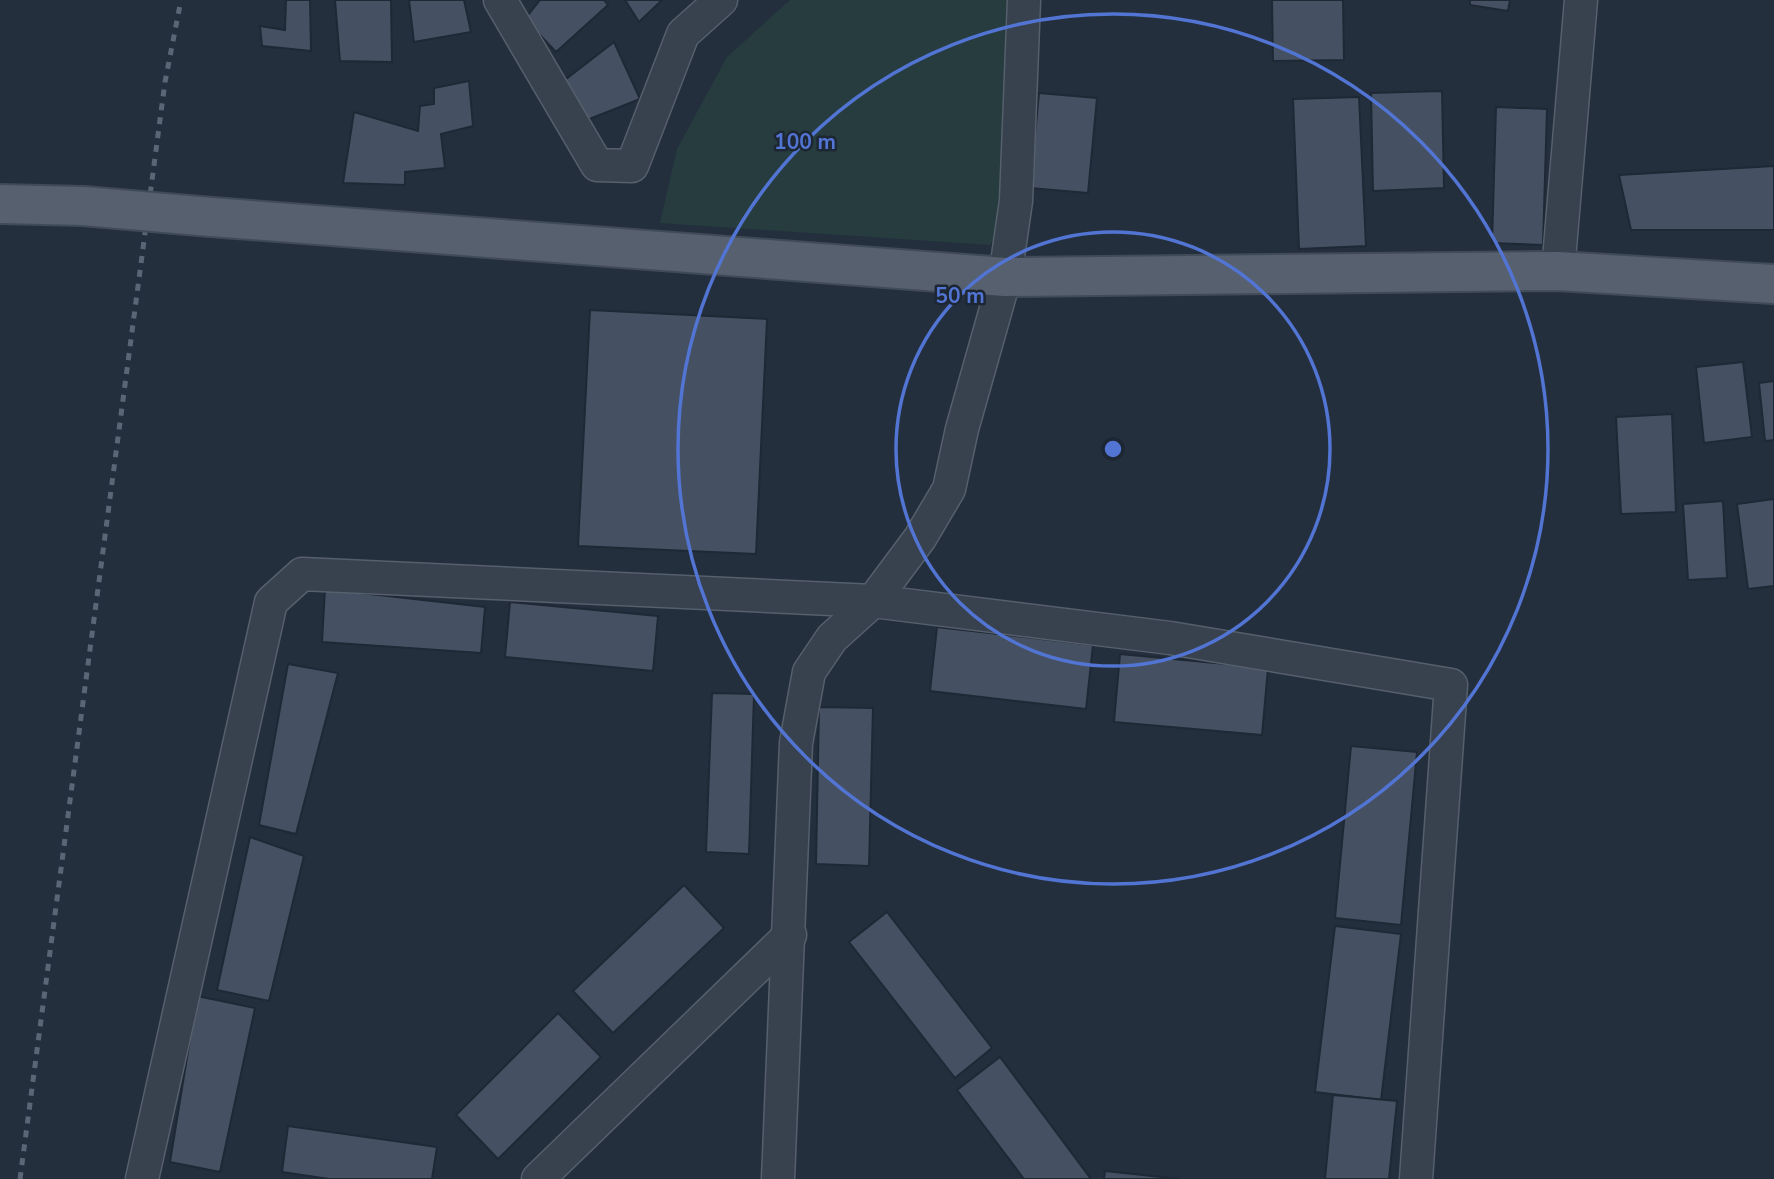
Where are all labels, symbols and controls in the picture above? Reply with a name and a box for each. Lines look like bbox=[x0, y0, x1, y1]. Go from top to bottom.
text: 100 m bbox=[774, 128, 836, 156]
text: 50 m bbox=[935, 282, 985, 310]
centre of rings bbox=[1101, 437, 1125, 461]

